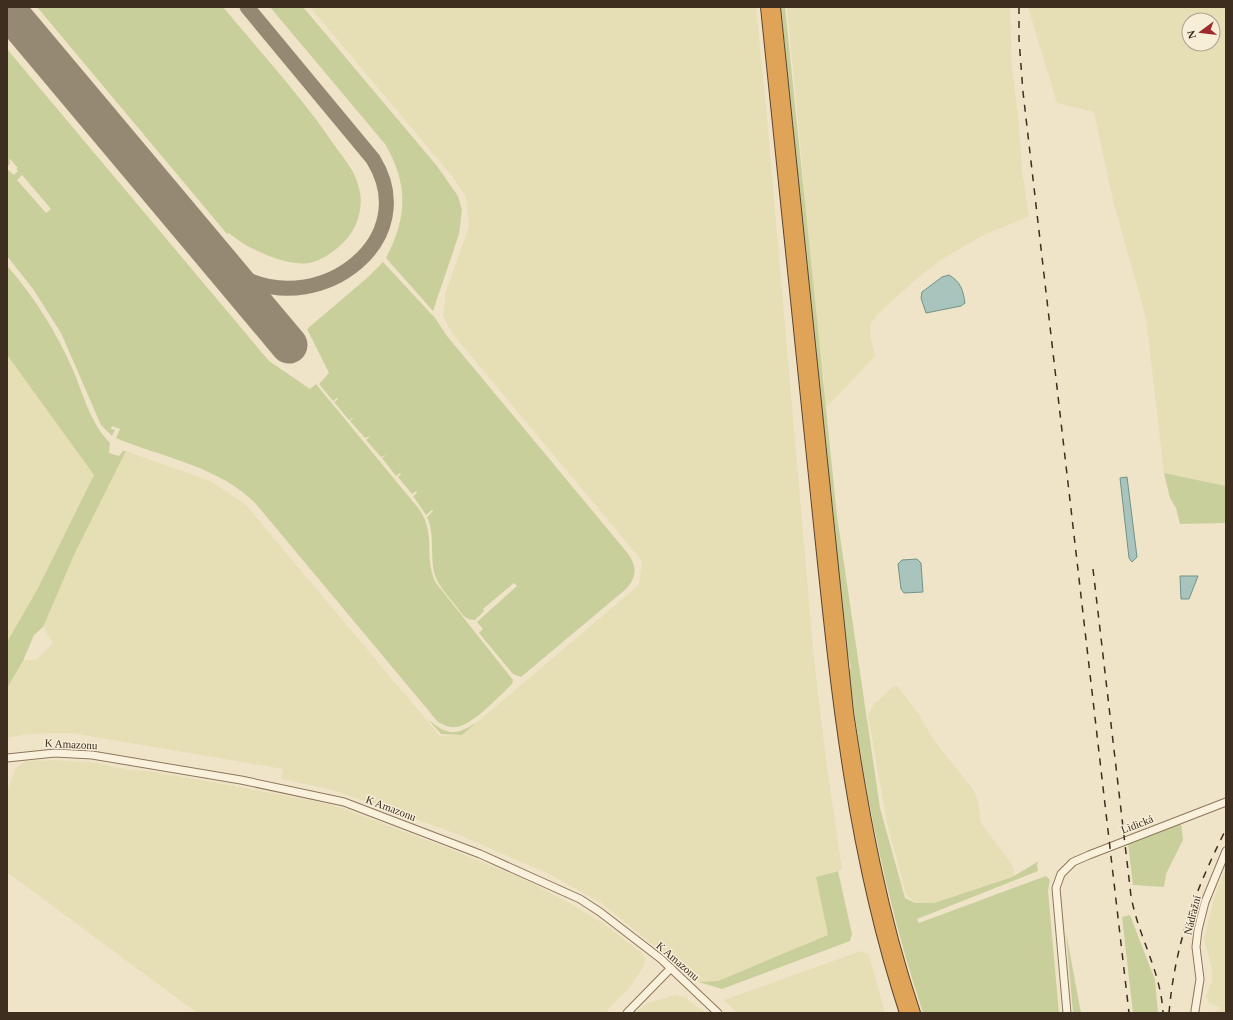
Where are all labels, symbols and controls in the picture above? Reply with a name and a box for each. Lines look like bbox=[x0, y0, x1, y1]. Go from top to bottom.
north arrow bbox=[1181, 12, 1221, 52]
text: N bbox=[1185, 29, 1198, 40]
street label: K Amazonu bbox=[44, 737, 98, 751]
street label: K Amazonu bbox=[364, 793, 418, 823]
street label: Lidická bbox=[1119, 812, 1155, 836]
street label: Nádražní bbox=[1181, 894, 1203, 936]
street label: K Amazonu bbox=[654, 939, 702, 983]

